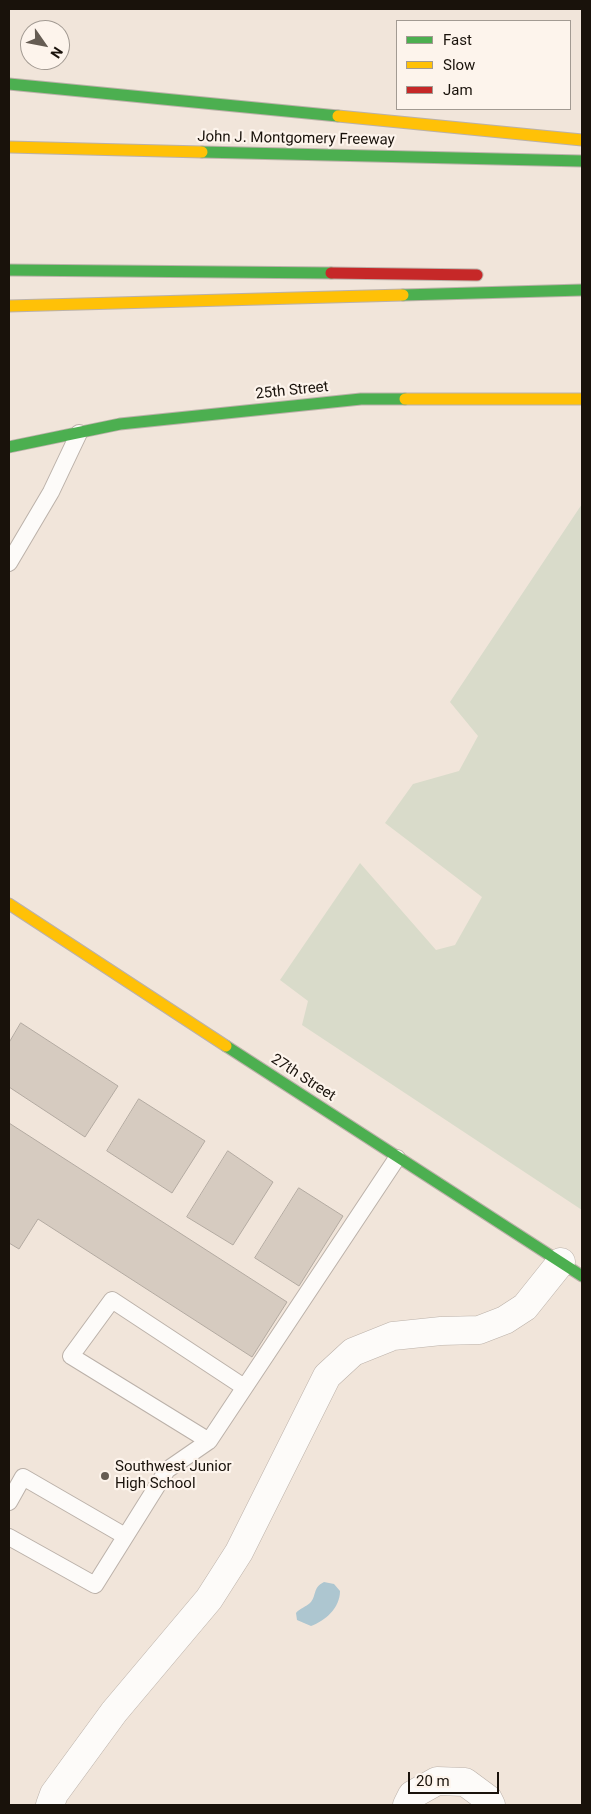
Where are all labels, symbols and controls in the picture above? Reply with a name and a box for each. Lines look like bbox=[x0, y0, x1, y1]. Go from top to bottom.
north arrow bbox=[20, 20, 70, 70]
legend bbox=[396, 20, 571, 110]
text: Fast bbox=[443, 31, 472, 49]
text: N bbox=[47, 44, 66, 61]
text: Slow bbox=[443, 56, 475, 74]
text: Jam bbox=[443, 81, 473, 99]
street label: John J. Montgomery Freeway bbox=[197, 128, 395, 150]
street label: 25th Street bbox=[255, 378, 329, 404]
street label: 27th Street bbox=[267, 1050, 339, 1106]
place label: Southwest Junior High School bbox=[115, 1458, 232, 1493]
marker: Southwest Junior High School bbox=[99, 1470, 111, 1482]
scale bar bbox=[411, 1762, 502, 1794]
text: 20 m bbox=[416, 1772, 450, 1790]

